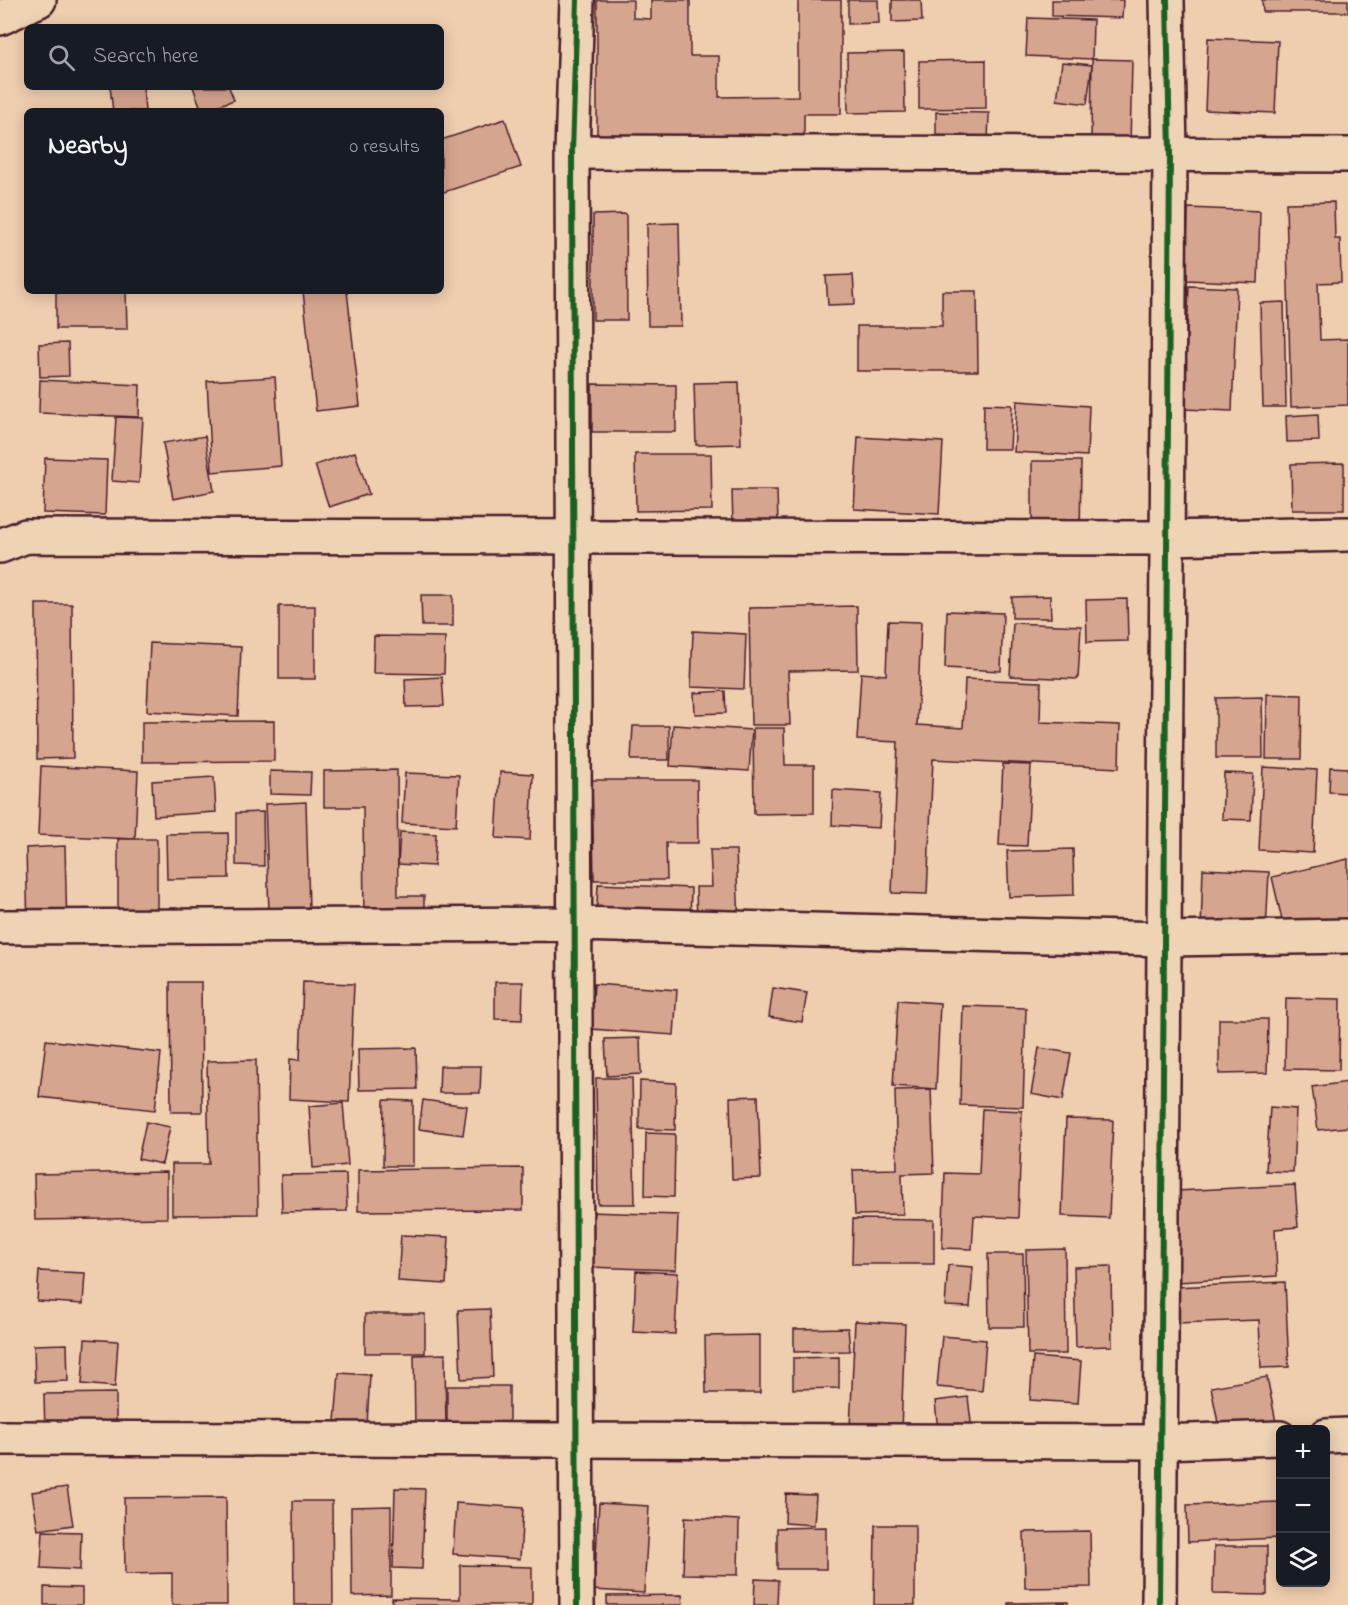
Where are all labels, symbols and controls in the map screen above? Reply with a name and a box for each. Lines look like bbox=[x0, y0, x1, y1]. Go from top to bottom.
search box bbox=[24, 24, 444, 90]
icon: search bbox=[45, 41, 78, 74]
text: Search here bbox=[93, 41, 198, 73]
text: Nearby bbox=[48, 128, 127, 166]
text: 0 results bbox=[349, 133, 420, 162]
map controls bbox=[1276, 1425, 1330, 1587]
button: + bbox=[1276, 1425, 1330, 1479]
button: − bbox=[1276, 1479, 1330, 1533]
button: layers bbox=[1276, 1533, 1330, 1587]

